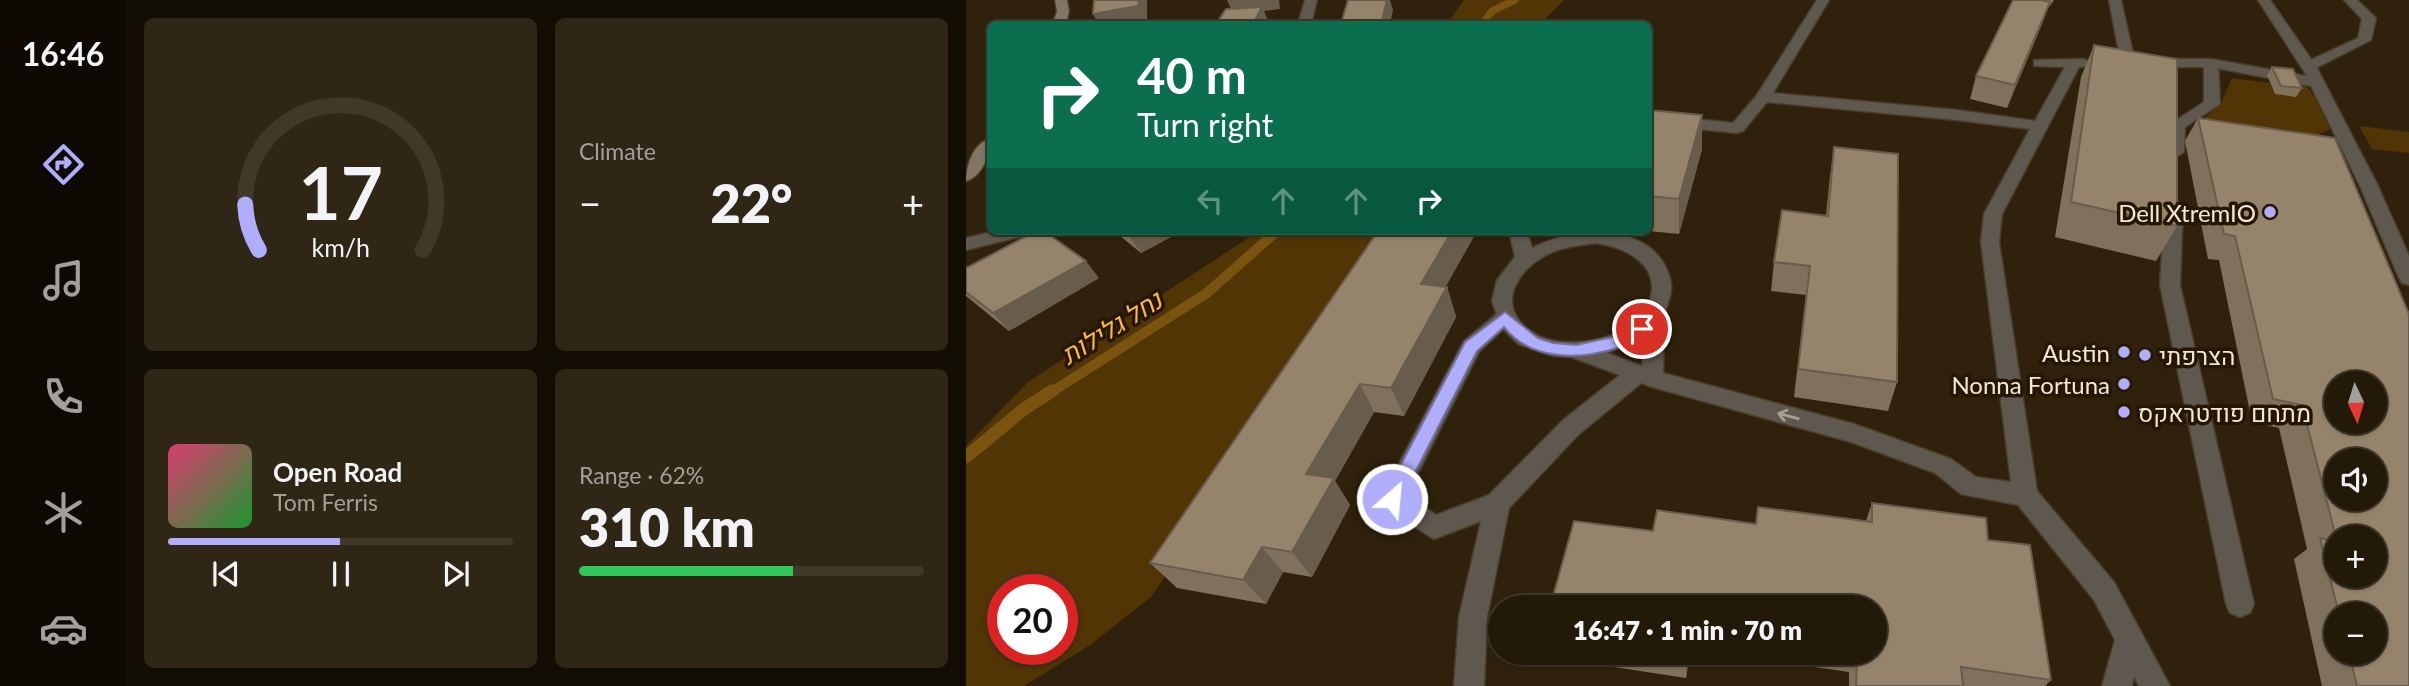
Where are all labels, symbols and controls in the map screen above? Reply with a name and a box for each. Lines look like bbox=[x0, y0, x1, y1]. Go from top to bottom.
text: 16:46 bbox=[22, 34, 104, 73]
text: 40 m bbox=[1137, 46, 1247, 104]
icon: right bbox=[1022, 49, 1113, 140]
text: Turn right bbox=[1137, 105, 1273, 144]
text: Climate bbox=[579, 137, 656, 165]
icon: directions bbox=[39, 140, 88, 189]
text: 17 bbox=[298, 149, 383, 237]
text: 22° bbox=[711, 172, 792, 234]
text: − bbox=[579, 180, 601, 226]
text: + bbox=[902, 180, 924, 226]
icon: left bbox=[1191, 182, 1229, 220]
icon: ahead bbox=[1264, 182, 1302, 220]
icon: ahead bbox=[1337, 182, 1375, 220]
icon: right bbox=[1410, 182, 1448, 220]
place label: Dell XtremIO bbox=[2118, 198, 2256, 227]
marker: Dell XtremIO bbox=[2262, 204, 2278, 220]
text: km/h bbox=[311, 232, 370, 262]
icon: music bbox=[39, 256, 88, 305]
water label: נחל גלילות bbox=[1055, 283, 1169, 371]
pin bbox=[1612, 299, 1672, 359]
icon: arrive bbox=[1623, 310, 1661, 348]
place label: Austin bbox=[2042, 338, 2110, 367]
place label: הצרפתי bbox=[2159, 341, 2235, 370]
marker: Austin bbox=[2116, 344, 2132, 360]
marker: הצרפתי bbox=[2137, 347, 2153, 363]
place label: Nonna Fortuna bbox=[1951, 370, 2110, 399]
north arrow bbox=[2324, 371, 2387, 434]
map controls bbox=[2324, 371, 2387, 665]
icon: phone bbox=[39, 372, 88, 421]
marker: Nonna Fortuna bbox=[2116, 376, 2132, 392]
place label: מתחם פודטראקס bbox=[2138, 398, 2311, 427]
marker: מתחם פודטראקס bbox=[2116, 404, 2132, 420]
one-way arrow bbox=[1777, 408, 1799, 421]
button: sound bbox=[2324, 448, 2387, 511]
text: Open Road bbox=[273, 456, 402, 488]
text: Range · 62% bbox=[579, 461, 704, 489]
position arrow bbox=[1355, 462, 1429, 536]
icon: climate bbox=[39, 488, 88, 537]
text: Tom Ferris bbox=[273, 488, 378, 516]
text: 310 km bbox=[579, 496, 755, 558]
button: + bbox=[2324, 525, 2387, 588]
icon: previous bbox=[207, 555, 245, 593]
icon: pause bbox=[322, 555, 360, 593]
icon: next bbox=[437, 555, 475, 593]
speed limit sign: 20 bbox=[987, 574, 1078, 665]
button: − bbox=[2324, 602, 2387, 665]
icon: car bbox=[39, 604, 88, 653]
text: 16:47 · 1 min · 70 m bbox=[1573, 614, 1802, 646]

